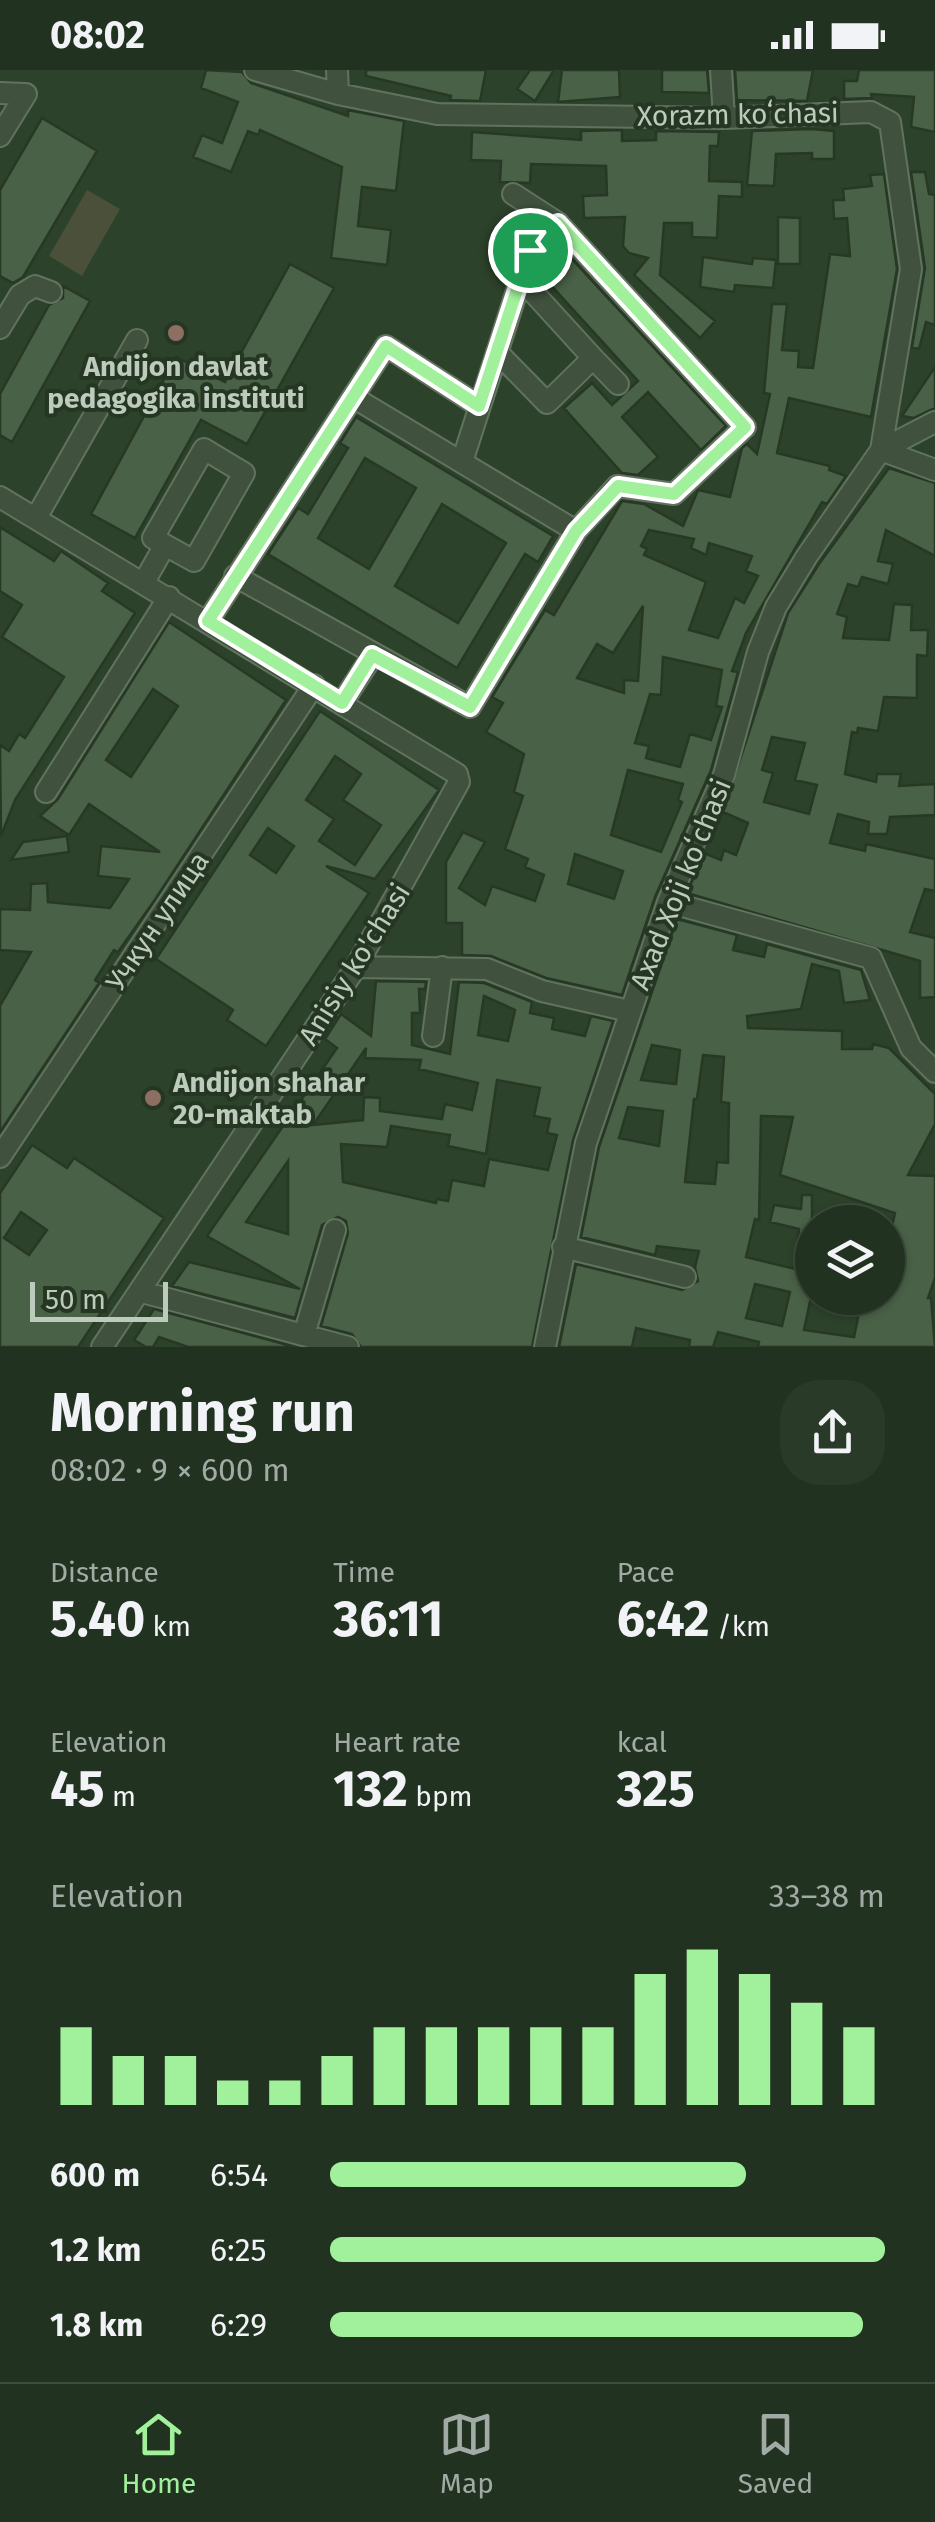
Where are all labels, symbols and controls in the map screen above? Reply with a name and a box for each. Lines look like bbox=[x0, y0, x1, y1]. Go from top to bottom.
text: 08:02 bbox=[50, 12, 145, 58]
street label: Xorazm koʻchasi bbox=[637, 96, 839, 133]
pin bbox=[488, 208, 573, 293]
icon: arrive bbox=[503, 223, 558, 278]
marker: Andijon davlat pedagogika instituti bbox=[165, 322, 187, 344]
place label: Andijon davlat pedagogika instituti bbox=[47, 350, 305, 415]
street label: Axad Xoji koʻchasi bbox=[623, 774, 738, 995]
street label: Учкун улица bbox=[99, 846, 216, 997]
street label: Anisiy ko'chasi bbox=[292, 877, 417, 1051]
place label: Andijon shahar 20-maktab bbox=[172, 1066, 366, 1131]
marker: Andijon shahar 20-maktab bbox=[142, 1087, 164, 1109]
map controls bbox=[795, 1205, 905, 1315]
button: layers bbox=[795, 1205, 905, 1315]
scale bar bbox=[30, 1277, 168, 1322]
text: 50 m bbox=[45, 1283, 106, 1316]
text: Morning run bbox=[50, 1380, 355, 1446]
button: share bbox=[780, 1380, 885, 1485]
text: 08:02 · 9 × 600 m bbox=[50, 1451, 290, 1489]
text: Distance bbox=[50, 1556, 159, 1589]
text: Time bbox=[333, 1556, 395, 1589]
text: Pace bbox=[617, 1556, 675, 1589]
text: 5.40 bbox=[50, 1589, 145, 1649]
text: 36:11 bbox=[333, 1589, 443, 1649]
text: 6:42 bbox=[617, 1589, 710, 1649]
text: km bbox=[145, 1610, 191, 1643]
text: /km bbox=[710, 1610, 770, 1643]
text: Elevation bbox=[50, 1726, 167, 1759]
text: Heart rate bbox=[333, 1726, 461, 1759]
text: kcal bbox=[617, 1726, 667, 1759]
text: 45 bbox=[50, 1759, 105, 1819]
text: 132 bbox=[333, 1759, 408, 1819]
text: 325 bbox=[617, 1759, 695, 1819]
text: m bbox=[105, 1780, 136, 1813]
text: bpm bbox=[408, 1780, 473, 1813]
text: Elevation bbox=[50, 1877, 184, 1915]
text: 33–38 m bbox=[769, 1877, 885, 1915]
text: 600 m bbox=[50, 2156, 140, 2194]
text: 6:54 bbox=[210, 2156, 268, 2194]
text: 1.2 km bbox=[50, 2231, 141, 2269]
text: 6:25 bbox=[210, 2231, 267, 2269]
text: 1.8 km bbox=[50, 2306, 143, 2344]
text: 6:29 bbox=[210, 2306, 267, 2344]
tab: Home bbox=[122, 2407, 196, 2500]
tab: Map bbox=[439, 2407, 494, 2500]
tab: Saved bbox=[738, 2407, 813, 2500]

